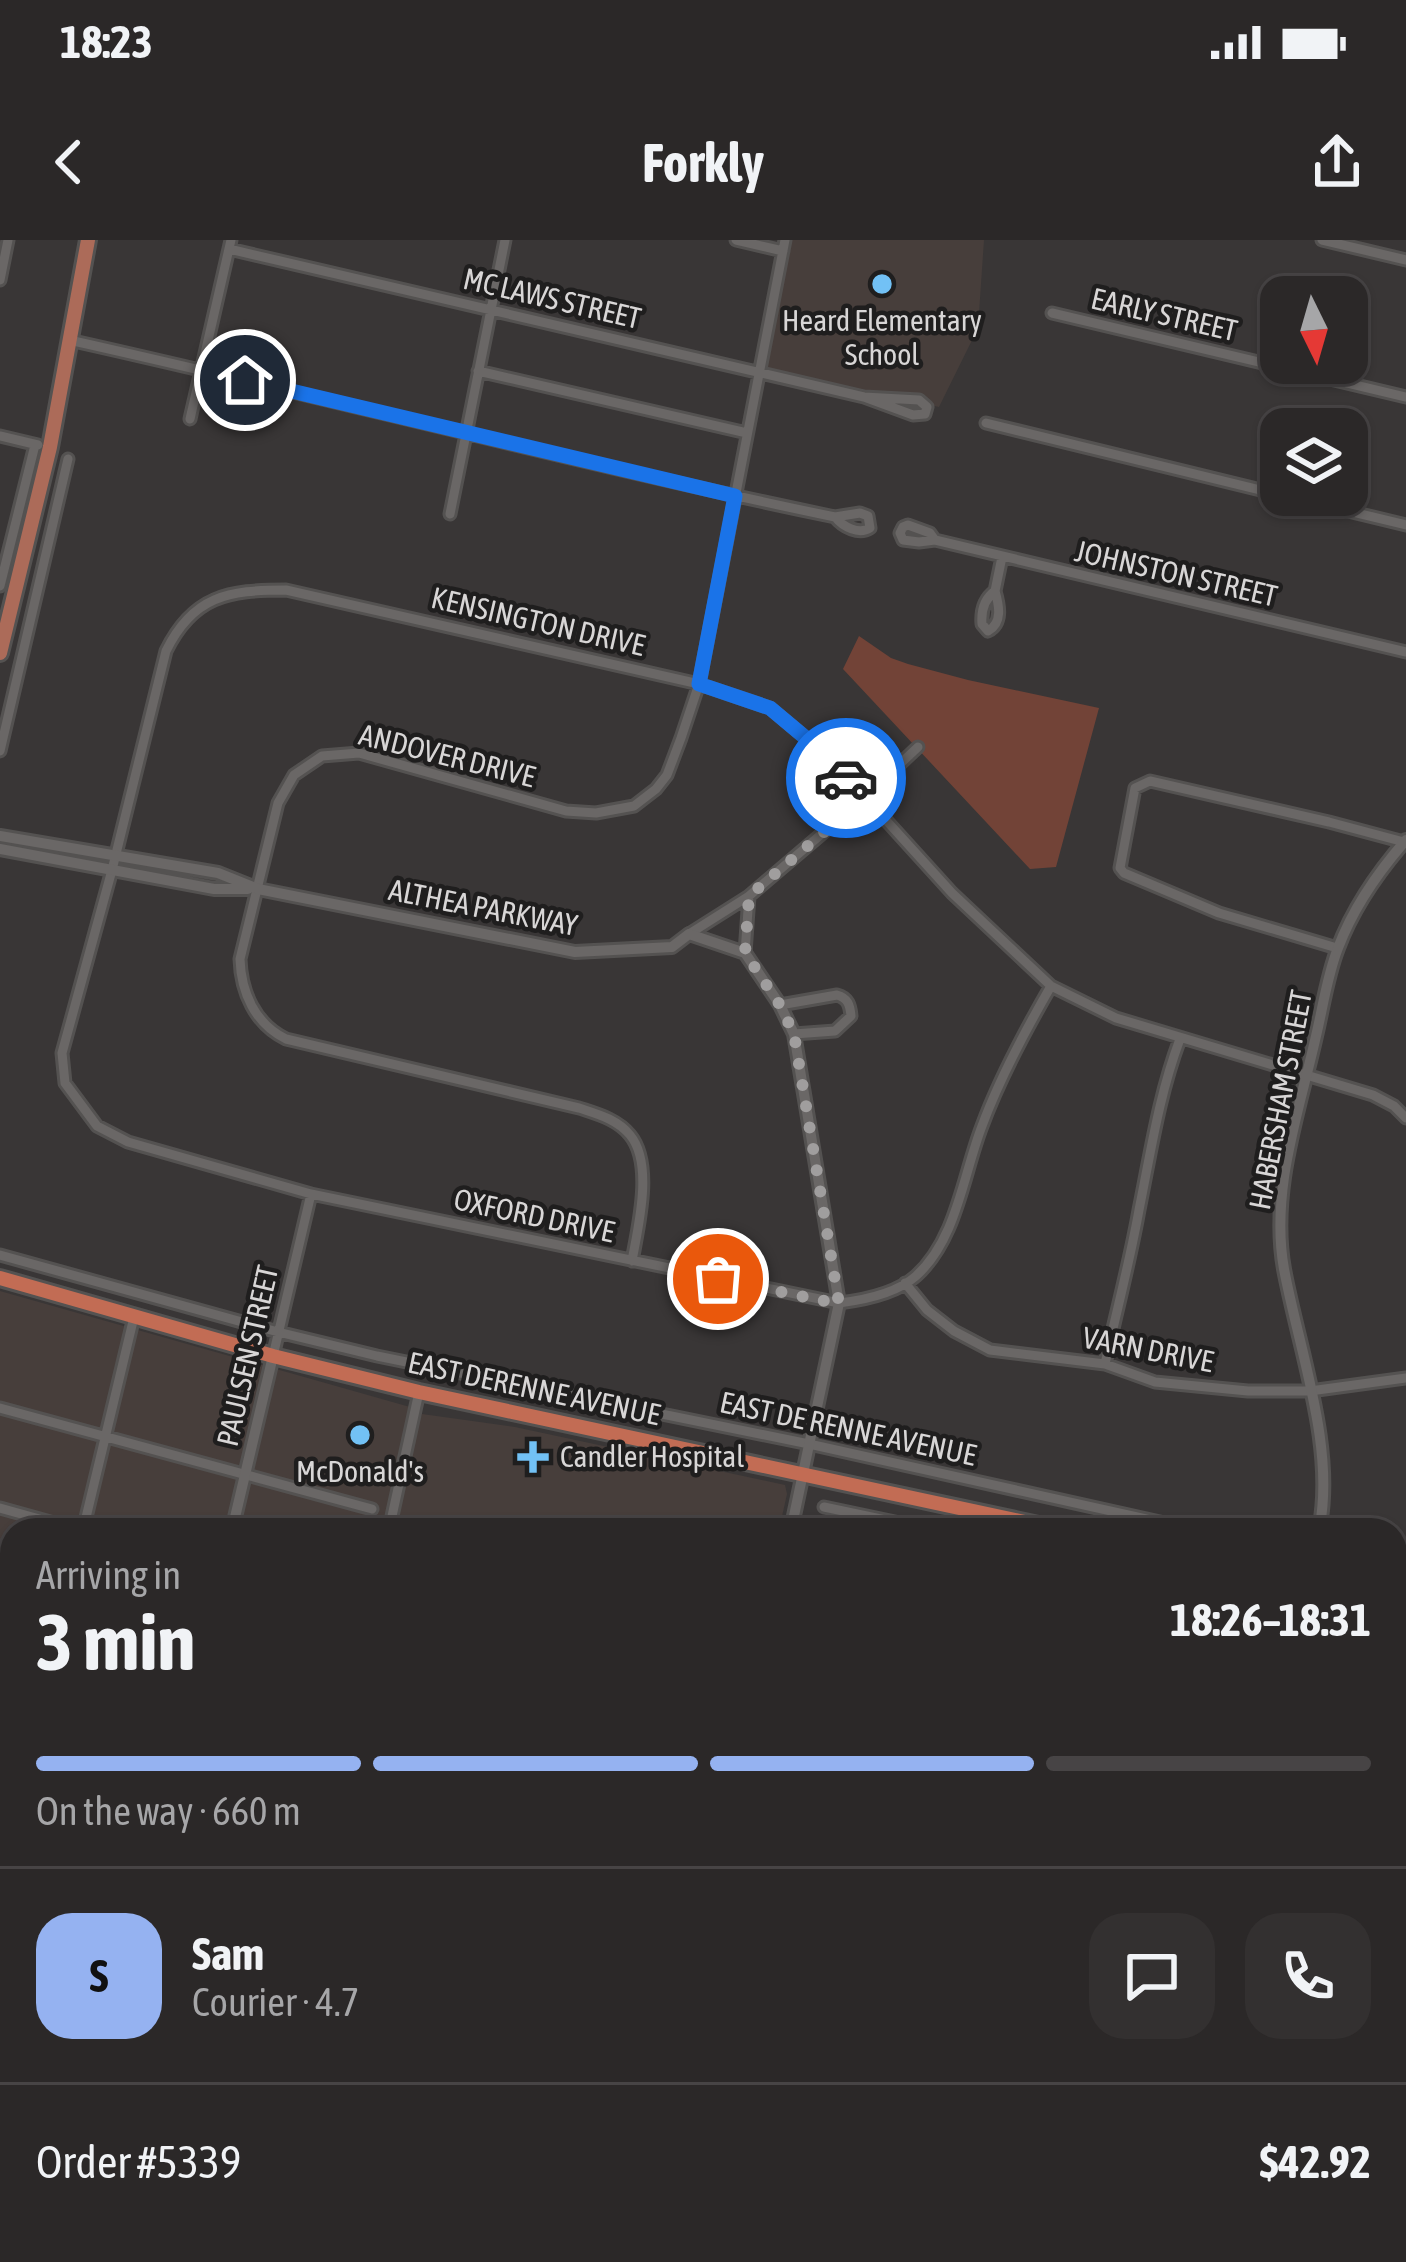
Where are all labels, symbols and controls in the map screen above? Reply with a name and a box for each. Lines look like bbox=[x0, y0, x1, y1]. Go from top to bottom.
text: 18:23 bbox=[60, 16, 153, 68]
icon: back bbox=[36, 129, 102, 195]
icon: share bbox=[1304, 129, 1370, 195]
text: Forkly bbox=[642, 132, 764, 193]
street label: MC LAWS STREET bbox=[460, 261, 644, 335]
marker: Heard Elementary School bbox=[869, 271, 895, 297]
north arrow bbox=[1260, 276, 1368, 384]
map controls bbox=[1260, 276, 1368, 516]
street label: EARLY STREET bbox=[1088, 281, 1241, 347]
place label: Heard Elementary School bbox=[782, 303, 982, 371]
pin bbox=[194, 329, 296, 431]
icon: home bbox=[212, 347, 278, 413]
button: layers bbox=[1260, 408, 1368, 516]
street label: JOHNSTON STREET bbox=[1072, 533, 1281, 613]
street label: KENSINGTON DRIVE bbox=[428, 580, 648, 662]
street label: ANDOVER DRIVE bbox=[356, 717, 539, 793]
courier bbox=[786, 718, 906, 838]
icon: car bbox=[813, 745, 879, 811]
street label: ALTHEA PARKWAY bbox=[386, 872, 581, 942]
street label: HABERSHAM STREET bbox=[1242, 987, 1318, 1212]
street label: OXFORD DRIVE bbox=[451, 1181, 618, 1249]
pin bbox=[667, 1228, 769, 1330]
icon: bag bbox=[685, 1246, 751, 1312]
street label: PAULSEN STREET bbox=[210, 1262, 284, 1449]
street label: VARN DRIVE bbox=[1080, 1320, 1217, 1378]
street label: EAST DERENNE AVENUE bbox=[405, 1345, 664, 1431]
street label: EAST DE RENNE AVENUE bbox=[717, 1384, 980, 1472]
marker: McDonald's bbox=[347, 1422, 373, 1448]
place label: Candler Hospital bbox=[560, 1439, 744, 1473]
marker: Candler Hospital bbox=[517, 1441, 549, 1473]
place label: McDonald's bbox=[296, 1454, 424, 1488]
text: Arriving in bbox=[36, 1553, 181, 1597]
text: 18:26–18:31 bbox=[1170, 1594, 1371, 1646]
text: 3 min bbox=[36, 1597, 195, 1687]
text: On the way · 660 m bbox=[36, 1789, 301, 1833]
button: chat bbox=[1089, 1913, 1215, 2039]
button: phone bbox=[1245, 1913, 1371, 2039]
text: Sam bbox=[192, 1928, 264, 1980]
text: S bbox=[90, 1950, 108, 2002]
text: Courier · 4.7 bbox=[192, 1980, 359, 2024]
text: Order #5339 bbox=[36, 2136, 241, 2188]
text: $42.92 bbox=[1259, 2136, 1371, 2188]

